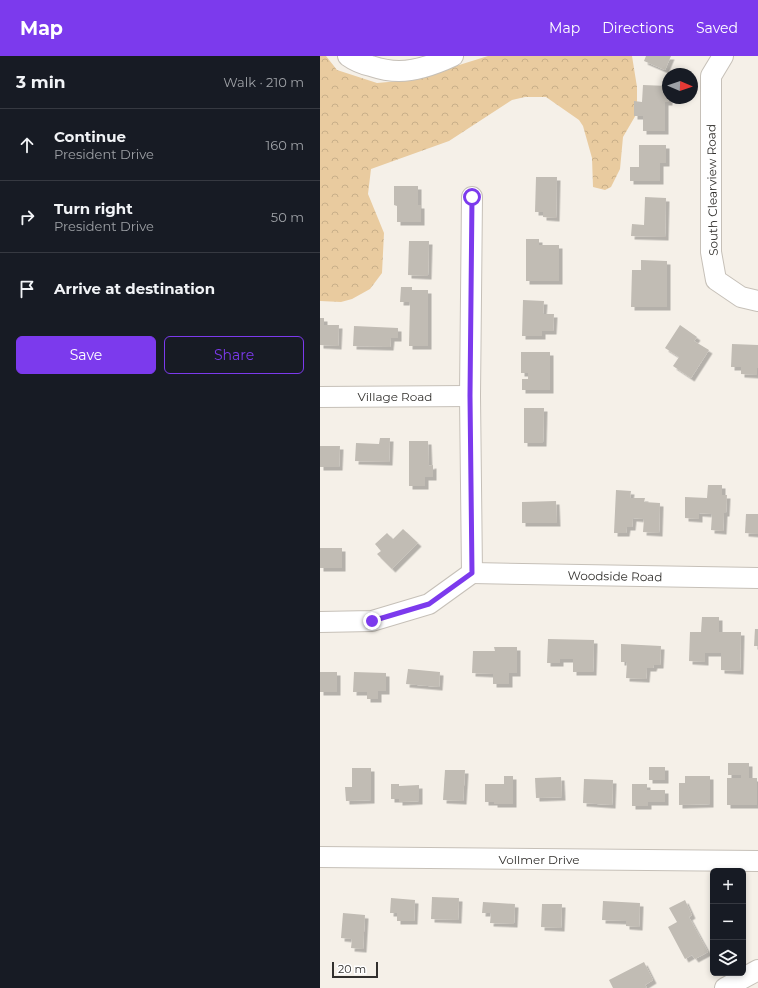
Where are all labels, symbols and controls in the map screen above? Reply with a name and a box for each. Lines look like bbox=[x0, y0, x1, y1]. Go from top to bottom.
text: Map bbox=[20, 17, 63, 40]
text: Map bbox=[549, 19, 580, 37]
text: Directions bbox=[602, 19, 674, 37]
text: Saved bbox=[696, 19, 738, 37]
north arrow bbox=[662, 68, 698, 104]
text: 3 min bbox=[16, 72, 66, 92]
text: Walk · 210 m bbox=[223, 74, 304, 90]
street label: South Clearview Road bbox=[703, 124, 721, 256]
text: Continue bbox=[54, 127, 126, 146]
icon: ahead bbox=[16, 134, 38, 156]
text: 160 m bbox=[266, 137, 304, 153]
text: President Drive bbox=[54, 146, 154, 162]
route start bbox=[463, 188, 481, 206]
text: Turn right bbox=[54, 199, 133, 218]
icon: right bbox=[16, 206, 38, 228]
text: 50 m bbox=[271, 209, 304, 225]
text: President Drive bbox=[54, 218, 154, 234]
icon: arrive bbox=[16, 278, 38, 300]
text: Arrive at destination bbox=[54, 279, 215, 298]
button: Save bbox=[16, 336, 156, 374]
button: Share bbox=[164, 336, 304, 374]
street label: Village Road bbox=[358, 389, 432, 404]
street label: Woodside Road bbox=[567, 568, 663, 584]
route end bbox=[363, 612, 381, 630]
street label: Vollmer Drive bbox=[498, 852, 580, 867]
map controls bbox=[710, 868, 746, 976]
button: + bbox=[710, 868, 746, 904]
button: − bbox=[710, 904, 746, 940]
button: layers bbox=[710, 940, 746, 976]
scale bar bbox=[332, 960, 378, 979]
text: 20 m bbox=[338, 962, 366, 976]

